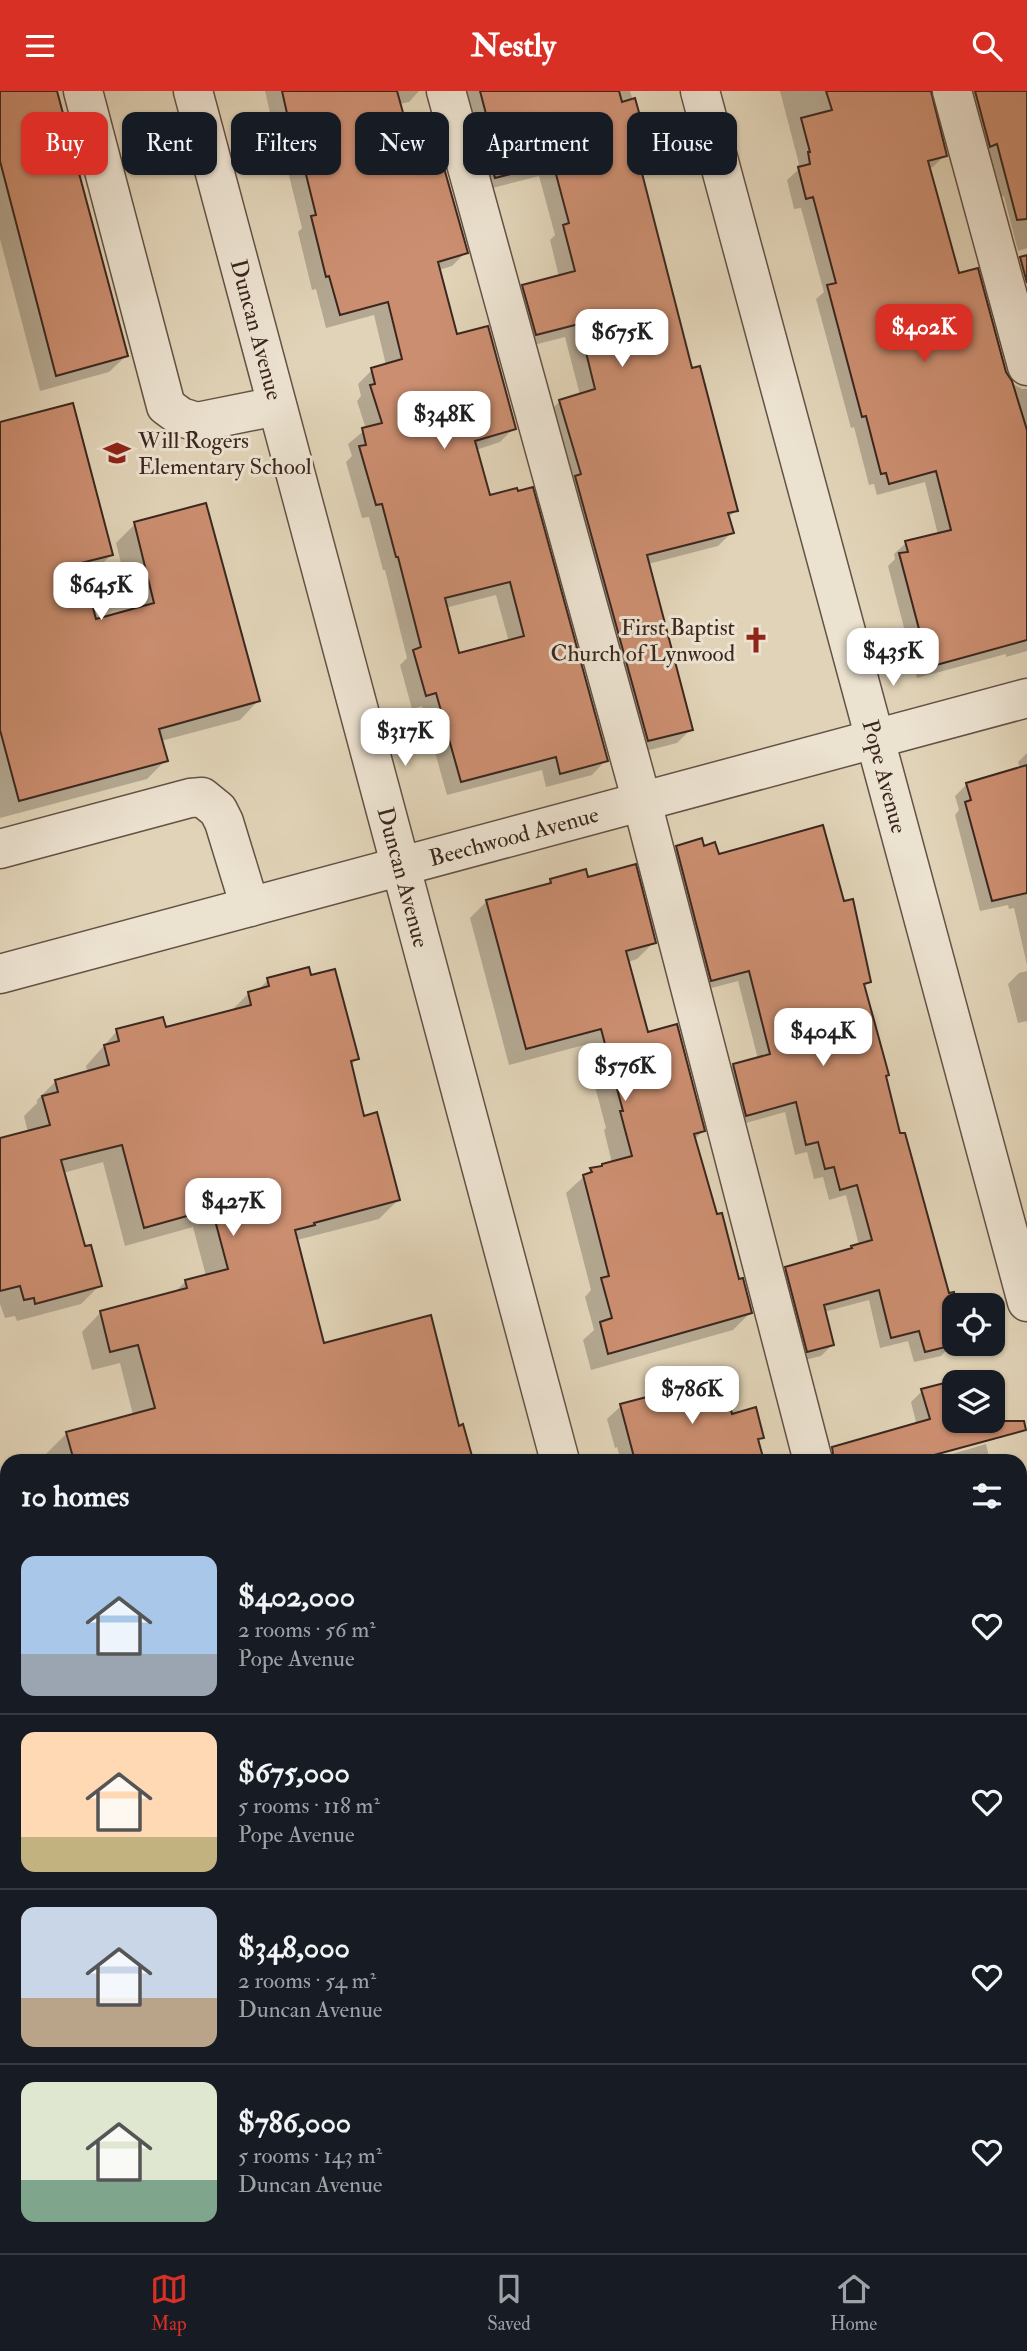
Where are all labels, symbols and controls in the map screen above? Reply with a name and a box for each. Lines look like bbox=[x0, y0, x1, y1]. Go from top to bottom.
text: Nestly bbox=[471, 26, 556, 66]
icon: menu bbox=[21, 27, 59, 65]
icon: search bbox=[968, 27, 1006, 65]
chip: Buy bbox=[21, 112, 108, 175]
chip: Rent bbox=[122, 112, 217, 175]
chip: Filters bbox=[231, 112, 341, 175]
chip: New bbox=[355, 112, 449, 175]
chip: Apartment bbox=[463, 112, 613, 175]
chip: House bbox=[627, 112, 737, 175]
street label: Duncan Avenue bbox=[224, 256, 290, 403]
pin: $402K bbox=[875, 305, 973, 364]
pin: $675K bbox=[573, 309, 671, 369]
text: $402K bbox=[892, 312, 956, 341]
text: $675K bbox=[591, 317, 653, 346]
pin: $348K bbox=[395, 391, 493, 451]
text: $348K bbox=[413, 399, 475, 428]
place label: Will Rogers Elementary School bbox=[137, 426, 312, 481]
school or university icon: Will Rogers Elementary School bbox=[102, 438, 132, 468]
pin: $645K bbox=[52, 563, 150, 622]
text: $645K bbox=[69, 570, 133, 599]
place label: First Baptist Church of Lynwood bbox=[551, 613, 735, 668]
church icon: First Baptist Church of Lynwood bbox=[741, 625, 771, 655]
pin: $435K bbox=[844, 629, 942, 688]
text: $435K bbox=[863, 636, 923, 665]
pin: $317K bbox=[356, 709, 454, 768]
text: $317K bbox=[377, 716, 433, 745]
street label: Pope Avenue bbox=[856, 716, 914, 837]
street label: Beechwood Avenue bbox=[426, 799, 602, 873]
street label: Duncan Avenue bbox=[371, 804, 436, 951]
pin: $404K bbox=[774, 1009, 872, 1068]
text: $404K bbox=[790, 1016, 856, 1045]
pin: $576K bbox=[576, 1044, 674, 1103]
text: $576K bbox=[594, 1051, 656, 1080]
pin: $427K bbox=[184, 1179, 282, 1238]
text: $427K bbox=[201, 1186, 265, 1215]
map controls bbox=[942, 1293, 1005, 1433]
button: locate bbox=[942, 1293, 1005, 1356]
pin: $786K bbox=[643, 1367, 741, 1426]
button: layers bbox=[942, 1370, 1005, 1433]
text: $786K bbox=[661, 1374, 723, 1403]
icon: filters bbox=[968, 1477, 1006, 1515]
text: 10 homes bbox=[21, 1478, 129, 1515]
text: $402,000 bbox=[238, 1578, 355, 1615]
icon: home bbox=[77, 1584, 161, 1668]
icon: heart bbox=[968, 1607, 1006, 1645]
text: 2 rooms · 56 m² bbox=[238, 1615, 376, 1644]
text: Pope Avenue bbox=[238, 1644, 355, 1673]
text: $675,000 bbox=[238, 1754, 350, 1791]
icon: home bbox=[77, 1760, 161, 1844]
icon: heart bbox=[968, 1783, 1006, 1821]
text: 5 rooms · 118 m² bbox=[238, 1791, 380, 1820]
text: Pope Avenue bbox=[238, 1820, 355, 1849]
text: $348,000 bbox=[238, 1929, 350, 1966]
icon: home bbox=[77, 1935, 161, 2019]
icon: heart bbox=[968, 1958, 1006, 1996]
text: 2 rooms · 54 m² bbox=[238, 1966, 376, 1995]
text: Duncan Avenue bbox=[238, 1995, 382, 2024]
text: $786,000 bbox=[238, 2104, 351, 2141]
icon: home bbox=[77, 2110, 161, 2194]
icon: heart bbox=[968, 2133, 1006, 2171]
text: 5 rooms · 143 m² bbox=[238, 2141, 382, 2170]
text: Duncan Avenue bbox=[238, 2170, 382, 2199]
tab: Map bbox=[150, 2270, 188, 2336]
tab: Saved bbox=[487, 2270, 531, 2336]
tab: Home bbox=[830, 2270, 877, 2336]

